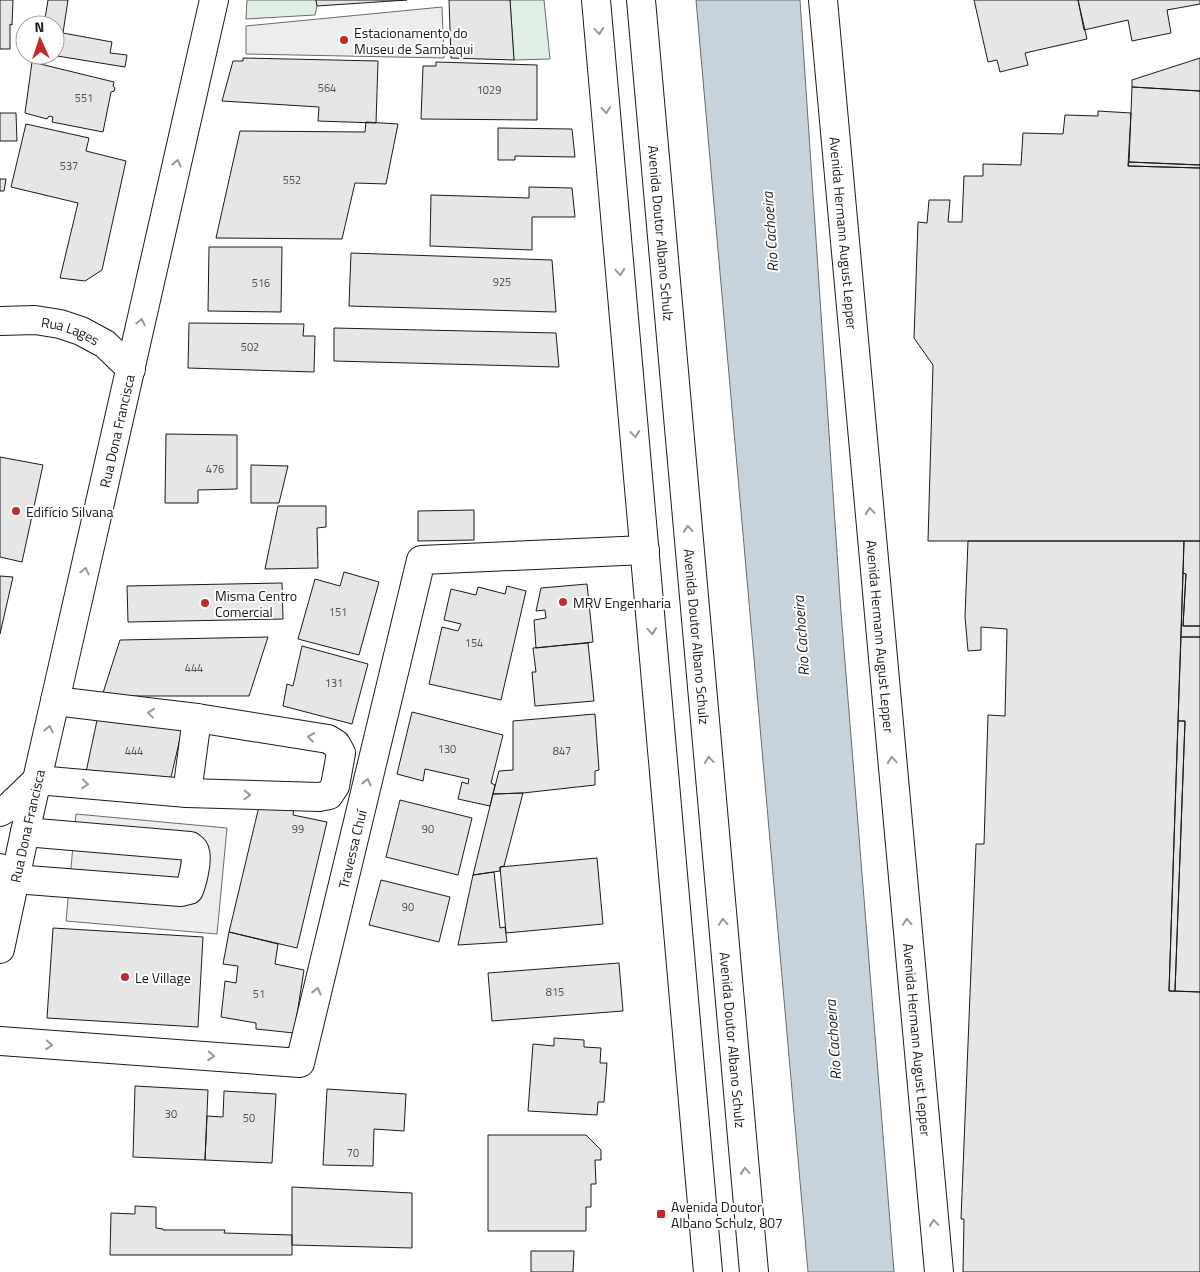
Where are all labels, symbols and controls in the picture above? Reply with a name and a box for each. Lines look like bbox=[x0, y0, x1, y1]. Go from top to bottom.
north arrow bbox=[15, 15, 65, 65]
text: N bbox=[34, 16, 45, 37]
place label: Estacionamento do Museu de Sambaqui bbox=[354, 22, 473, 59]
one-way arrow bbox=[593, 27, 604, 35]
marker: Estacionamento do Museu de Sambaqui bbox=[338, 34, 350, 46]
house number: 564 bbox=[318, 80, 336, 96]
house number: 1029 bbox=[477, 82, 501, 98]
house number: 551 bbox=[75, 90, 93, 106]
one-way arrow bbox=[600, 107, 611, 115]
street label: Avenida Hermann August Lepper bbox=[825, 136, 864, 330]
street label: Avenida Doutor Albano Schulz bbox=[643, 144, 680, 322]
house number: 537 bbox=[60, 158, 78, 174]
one-way arrow bbox=[171, 159, 182, 168]
house number: 552 bbox=[283, 172, 301, 188]
water label: Rio Cachoeira bbox=[756, 190, 784, 273]
one-way arrow bbox=[615, 268, 626, 276]
house number: 925 bbox=[493, 274, 511, 290]
house number: 516 bbox=[252, 275, 270, 291]
street label: Rua Lages bbox=[40, 311, 103, 350]
one-way arrow bbox=[136, 317, 146, 326]
house number: 502 bbox=[241, 339, 259, 355]
street label: Rua Dona Francisca bbox=[93, 372, 139, 490]
one-way arrow bbox=[629, 430, 640, 438]
house number: 476 bbox=[206, 461, 224, 477]
place label: Edifício Silvana bbox=[26, 501, 114, 522]
marker: Edifício Silvana bbox=[10, 505, 22, 517]
one-way arrow bbox=[864, 507, 875, 515]
one-way arrow bbox=[683, 524, 694, 532]
street label: Avenida Hermann August Lepper bbox=[862, 539, 900, 734]
street label: Avenida Doutor Albano Schulz bbox=[679, 548, 716, 725]
one-way arrow bbox=[79, 567, 90, 576]
place label: Misma Centro Comercial bbox=[215, 585, 297, 622]
place label: MRV Engenharia bbox=[573, 592, 671, 613]
water label: Rio Cachoeira bbox=[787, 594, 815, 677]
marker: MRV Engenharia bbox=[557, 596, 569, 608]
marker: Misma Centro Comercial bbox=[199, 597, 211, 609]
house number: 151 bbox=[329, 604, 347, 620]
one-way arrow bbox=[646, 627, 657, 635]
house number: 154 bbox=[465, 635, 483, 651]
house number: 444 bbox=[185, 660, 203, 676]
house number: 131 bbox=[325, 675, 343, 691]
one-way arrow bbox=[146, 708, 154, 719]
one-way arrow bbox=[43, 725, 54, 734]
one-way arrow bbox=[307, 732, 316, 742]
house number: 130 bbox=[438, 741, 456, 757]
house number: 444 bbox=[125, 743, 143, 759]
house number: 847 bbox=[553, 743, 571, 759]
one-way arrow bbox=[703, 756, 714, 764]
one-way arrow bbox=[887, 756, 898, 764]
street label: Rua Dona Francisca bbox=[4, 767, 50, 884]
one-way arrow bbox=[82, 778, 90, 789]
one-way arrow bbox=[361, 778, 372, 787]
one-way arrow bbox=[244, 790, 252, 800]
street label: Travessa Chuí bbox=[332, 806, 371, 890]
house number: 99 bbox=[292, 821, 304, 837]
house number: 90 bbox=[422, 821, 434, 837]
house number: 90 bbox=[402, 899, 414, 915]
one-way arrow bbox=[718, 918, 729, 926]
one-way arrow bbox=[902, 918, 913, 926]
street label: Avenida Hermann August Lepper bbox=[899, 942, 937, 1137]
street label: Avenida Doutor Albano Schulz bbox=[715, 951, 752, 1129]
place label: Le Village bbox=[135, 967, 191, 988]
marker: Le Village bbox=[119, 971, 131, 983]
house number: 815 bbox=[546, 984, 564, 1000]
house number: 51 bbox=[253, 986, 265, 1002]
one-way arrow bbox=[311, 987, 322, 996]
water label: Rio Cachoeira bbox=[819, 998, 847, 1081]
one-way arrow bbox=[45, 1039, 53, 1050]
one-way arrow bbox=[207, 1051, 215, 1062]
house number: 30 bbox=[165, 1106, 177, 1122]
house number: 50 bbox=[243, 1110, 255, 1126]
house number: 70 bbox=[347, 1145, 359, 1161]
one-way arrow bbox=[740, 1167, 751, 1175]
place label: Avenida Doutor Albano Schulz, 807 bbox=[671, 1196, 783, 1233]
marker: Avenida Doutor Albano Schulz, 807 bbox=[655, 1208, 667, 1220]
one-way arrow bbox=[929, 1219, 940, 1227]

